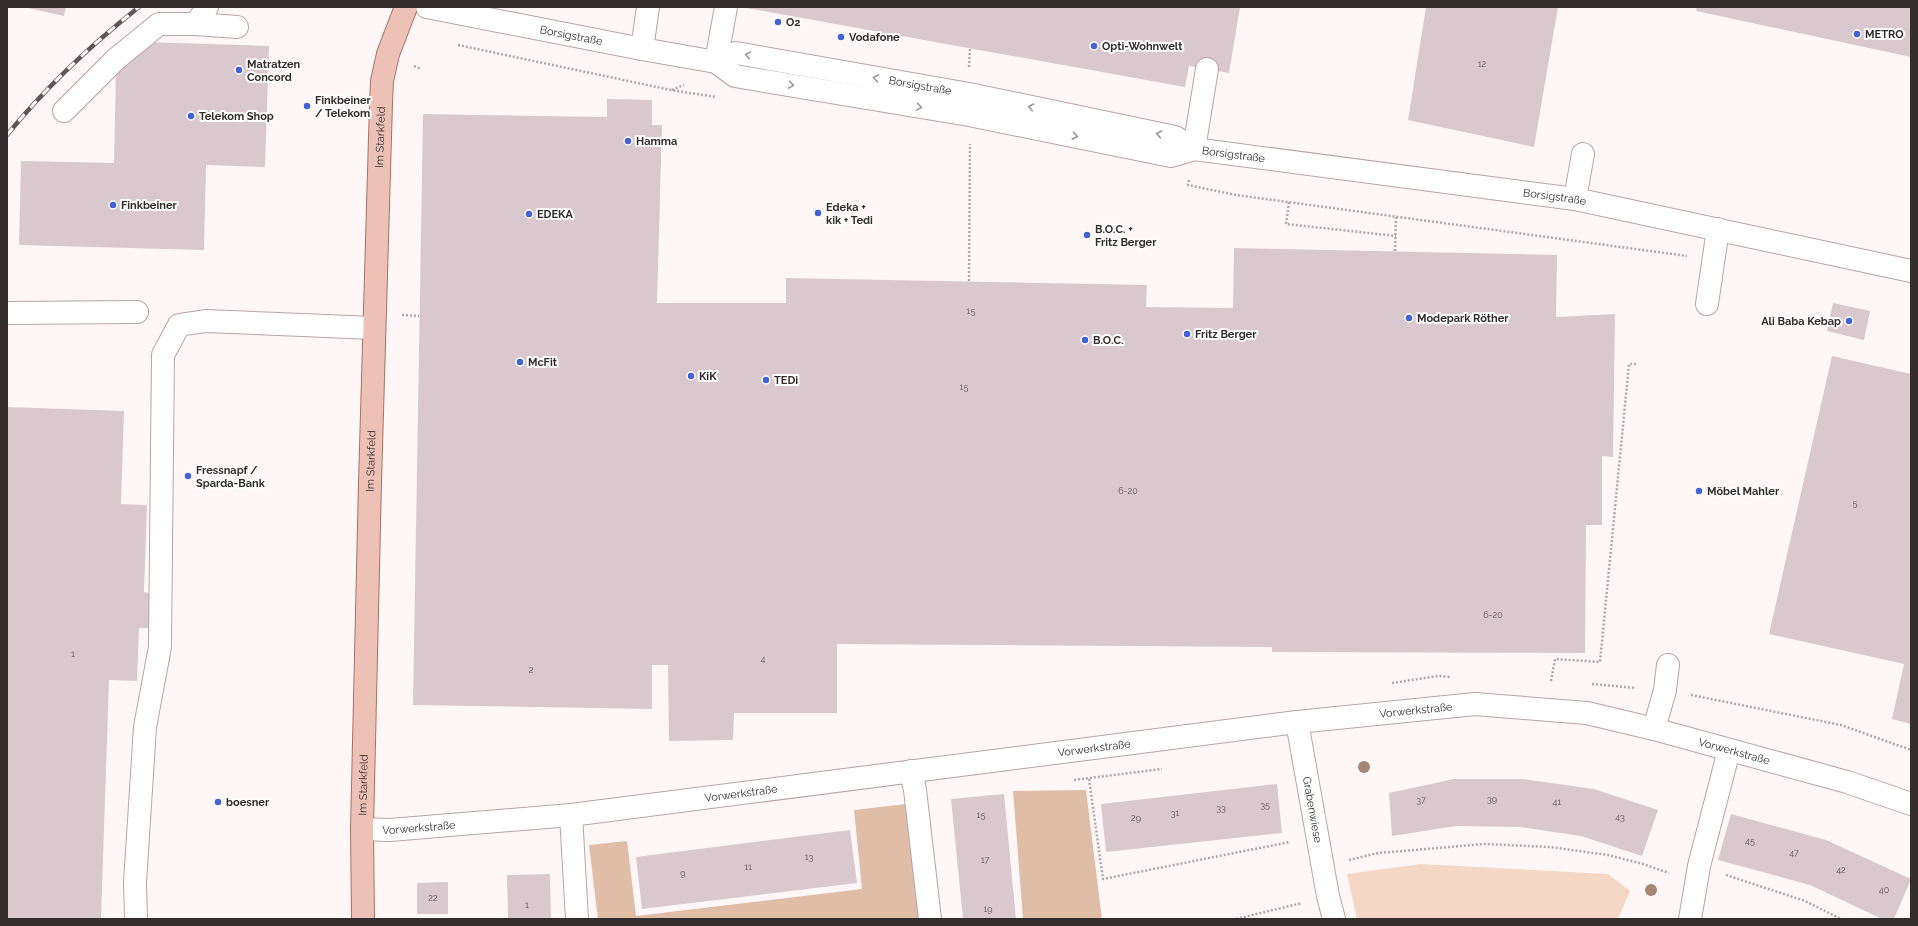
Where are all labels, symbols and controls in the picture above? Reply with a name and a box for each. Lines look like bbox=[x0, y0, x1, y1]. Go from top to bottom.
place label: O2 bbox=[786, 16, 801, 29]
marker: O2 bbox=[773, 17, 783, 27]
street label: Borsigstraße bbox=[539, 23, 604, 48]
place label: METRO bbox=[1865, 28, 1904, 41]
marker: METRO bbox=[1852, 29, 1862, 39]
place label: Vodafone bbox=[849, 31, 900, 44]
marker: Vodafone bbox=[836, 32, 846, 42]
place label: Opti-Wohnwelt bbox=[1102, 40, 1183, 53]
marker: Opti-Wohnwelt bbox=[1089, 41, 1099, 51]
one-way arrow bbox=[745, 51, 751, 60]
place label: Matratzen Concord bbox=[247, 58, 301, 84]
house number: 12 bbox=[1478, 59, 1487, 69]
marker: Matratzen Concord bbox=[234, 65, 244, 75]
one-way arrow bbox=[873, 74, 879, 82]
street label: Borsigstraße bbox=[888, 74, 953, 98]
one-way arrow bbox=[788, 80, 794, 89]
place label: Finkbeiner / Telekom bbox=[315, 94, 372, 120]
marker: Finkbeiner / Telekom bbox=[302, 101, 312, 111]
one-way arrow bbox=[916, 102, 923, 111]
one-way arrow bbox=[1028, 104, 1034, 112]
street label: Im Starkfeld bbox=[373, 106, 388, 168]
place label: Telekom Shop bbox=[199, 110, 274, 123]
marker: Telekom Shop bbox=[186, 111, 196, 121]
one-way arrow bbox=[1155, 130, 1162, 138]
one-way arrow bbox=[1072, 132, 1078, 140]
place label: Hamma bbox=[636, 135, 677, 148]
marker: Hamma bbox=[623, 136, 633, 146]
street label: Borsigstraße bbox=[1201, 144, 1266, 165]
street label: Borsigstraße bbox=[1522, 186, 1588, 208]
place label: Finkbeiner bbox=[121, 199, 178, 212]
marker: Finkbeiner bbox=[108, 200, 118, 210]
place label: Edeka + kik + Tedi bbox=[826, 201, 873, 227]
place label: EDEKA bbox=[537, 208, 573, 221]
marker: Edeka + kik + Tedi bbox=[813, 208, 823, 218]
marker: EDEKA bbox=[524, 209, 534, 219]
place label: B.O.C. + Fritz Berger bbox=[1095, 223, 1157, 249]
marker: B.O.C. + Fritz Berger bbox=[1082, 230, 1092, 240]
house number: 15 bbox=[967, 306, 975, 316]
place label: Modepark Röther bbox=[1417, 312, 1509, 325]
marker: Modepark Röther bbox=[1404, 313, 1414, 323]
place label: Ali Baba Kebap bbox=[1761, 315, 1841, 328]
marker: Ali Baba Kebap bbox=[1844, 316, 1854, 326]
place label: Fritz Berger bbox=[1195, 328, 1257, 341]
marker: Fritz Berger bbox=[1182, 329, 1192, 339]
place label: B.O.C. bbox=[1093, 334, 1124, 347]
marker: B.O.C. bbox=[1080, 335, 1090, 345]
place label: McFit bbox=[528, 356, 558, 369]
marker: McFit bbox=[515, 357, 525, 367]
place label: KiK bbox=[699, 370, 717, 383]
marker: KiK bbox=[686, 371, 696, 381]
place label: TEDi bbox=[774, 374, 798, 387]
marker: TEDi bbox=[761, 375, 771, 385]
house number: 15 bbox=[960, 382, 968, 392]
street label: Im Starkfeld bbox=[364, 430, 378, 492]
place label: Fressnapf / Sparda-Bank bbox=[196, 464, 266, 490]
marker: Fressnapf / Sparda-Bank bbox=[183, 471, 193, 481]
place label: Möbel Mahler bbox=[1707, 485, 1780, 498]
house number: 6-20 bbox=[1118, 486, 1138, 496]
marker: Möbel Mahler bbox=[1694, 486, 1704, 496]
house number: 5 bbox=[1853, 498, 1858, 508]
house number: 6-20 bbox=[1483, 610, 1503, 620]
house number: 1 bbox=[71, 649, 75, 659]
house number: 4 bbox=[761, 654, 766, 664]
house number: 2 bbox=[529, 665, 534, 675]
street label: Vorwerkstraße bbox=[1379, 700, 1454, 721]
street label: Vorwerkstraße bbox=[1697, 736, 1772, 768]
street label: Vorwerkstraße bbox=[1057, 737, 1132, 760]
street label: Im Starkfeld bbox=[356, 754, 371, 816]
street label: Grabenwiese bbox=[1300, 776, 1324, 844]
street label: Vorwerkstraße bbox=[704, 783, 779, 805]
house number: 39 bbox=[1487, 794, 1497, 804]
house number: 37 bbox=[1416, 795, 1426, 805]
place label: boesner bbox=[226, 796, 270, 809]
marker: boesner bbox=[213, 797, 223, 807]
house number: 41 bbox=[1553, 797, 1562, 807]
house number: 35 bbox=[1260, 800, 1270, 810]
house number: 33 bbox=[1216, 803, 1226, 813]
house number: 31 bbox=[1171, 808, 1179, 818]
house number: 15 bbox=[977, 810, 985, 820]
house number: 43 bbox=[1615, 812, 1625, 822]
house number: 29 bbox=[1131, 813, 1141, 823]
street label: Vorwerkstraße bbox=[382, 819, 457, 837]
house number: 45 bbox=[1745, 836, 1755, 846]
house number: 47 bbox=[1789, 848, 1799, 858]
house number: 13 bbox=[805, 852, 814, 862]
house number: 17 bbox=[981, 855, 989, 865]
house number: 11 bbox=[744, 862, 752, 872]
house number: 42 bbox=[1836, 865, 1846, 875]
house number: 9 bbox=[680, 868, 686, 878]
house number: 40 bbox=[1879, 885, 1890, 895]
house number: 22 bbox=[428, 893, 438, 903]
house number: 1 bbox=[525, 900, 529, 910]
house number: 19 bbox=[983, 904, 993, 914]

